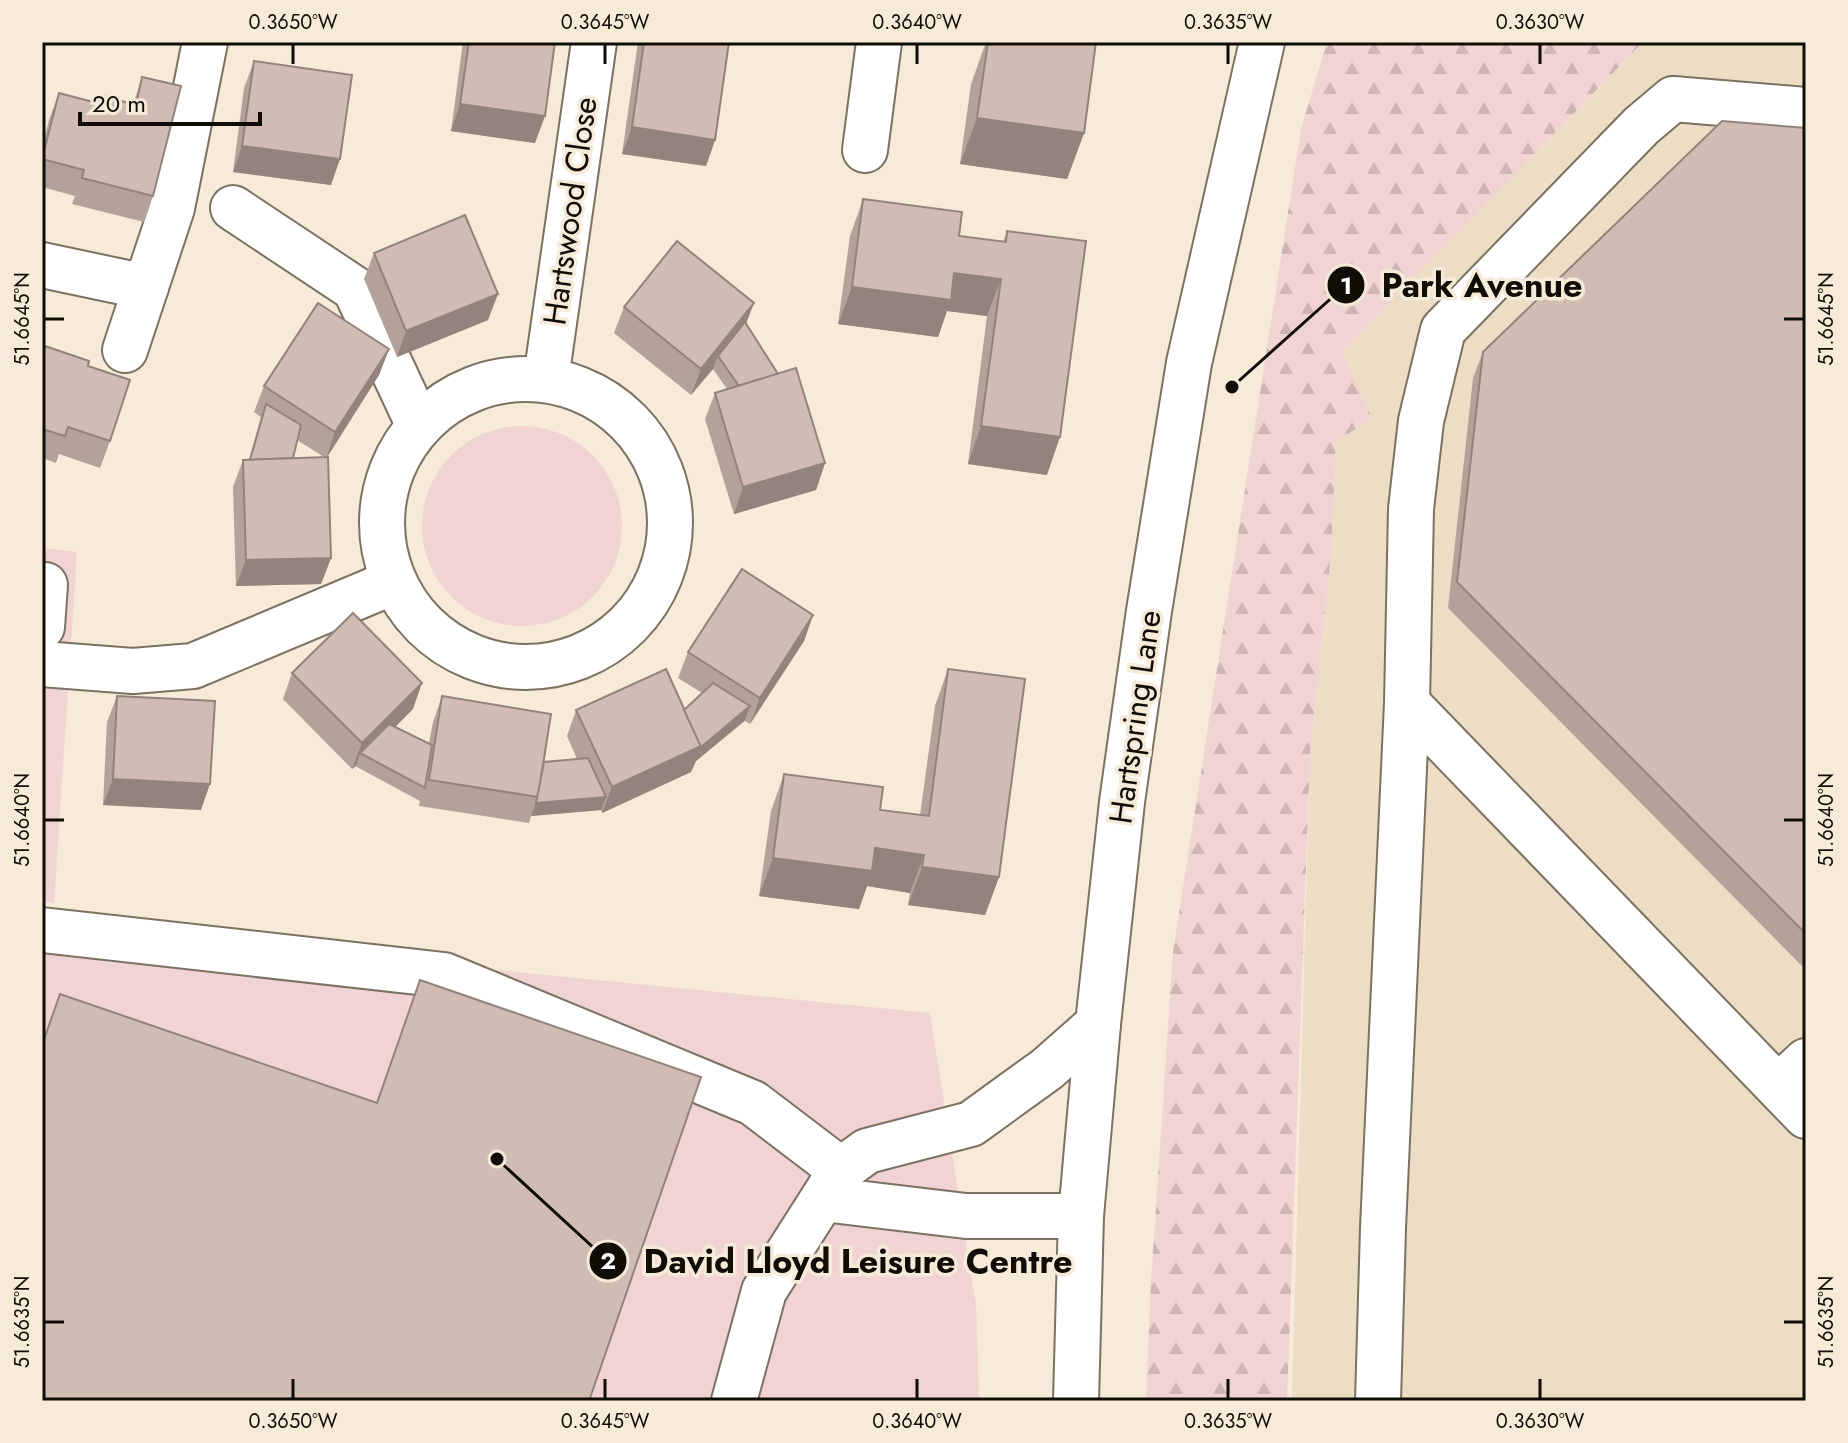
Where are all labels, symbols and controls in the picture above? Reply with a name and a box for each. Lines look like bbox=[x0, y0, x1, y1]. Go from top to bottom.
text: 0.3650°W bbox=[248, 8, 338, 37]
text: 0.3645°W bbox=[561, 8, 650, 37]
text: 0.3640°W bbox=[872, 8, 962, 37]
text: 0.3635°W bbox=[1184, 8, 1272, 37]
text: 0.3630°W bbox=[1496, 8, 1585, 37]
scale bar bbox=[80, 76, 260, 126]
text: 20 m bbox=[92, 86, 146, 121]
street label: Hartswood Close bbox=[531, 94, 609, 328]
callout: Park Avenue bbox=[1326, 256, 1599, 314]
text: Park Avenue bbox=[1381, 261, 1583, 310]
text: 1 bbox=[1340, 268, 1352, 303]
text: 51.6645°N bbox=[8, 272, 37, 366]
text: 51.6645°N bbox=[1812, 272, 1841, 366]
street label: Hartspring Lane bbox=[1097, 607, 1173, 827]
text: 51.6640°N bbox=[8, 773, 37, 867]
text: 51.6640°N bbox=[1812, 773, 1841, 867]
callout: David Lloyd Leisure Centre bbox=[588, 1232, 1089, 1290]
text: David Lloyd Leisure Centre bbox=[644, 1237, 1072, 1286]
text: 2 bbox=[600, 1243, 616, 1278]
text: 51.6635°N bbox=[8, 1276, 37, 1368]
text: 51.6635°N bbox=[1812, 1276, 1841, 1368]
text: 0.3650°W bbox=[248, 1407, 338, 1436]
text: 0.3645°W bbox=[561, 1407, 650, 1436]
text: 0.3640°W bbox=[872, 1407, 962, 1436]
text: 0.3635°W bbox=[1184, 1407, 1272, 1436]
text: 0.3630°W bbox=[1496, 1407, 1585, 1436]

